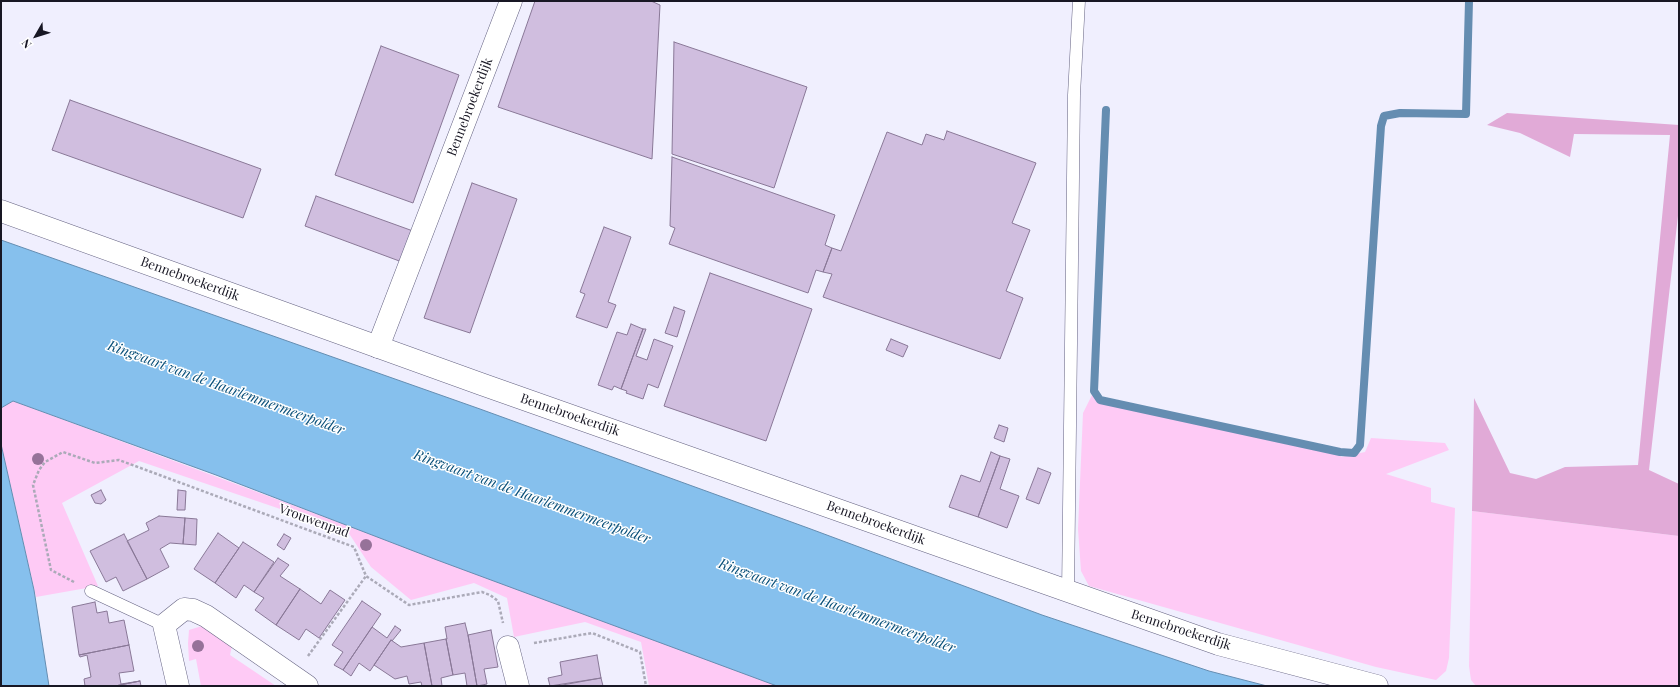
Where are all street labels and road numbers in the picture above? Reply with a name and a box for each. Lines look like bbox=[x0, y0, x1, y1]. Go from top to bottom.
street label: Bennebroekerdijk bbox=[444, 56, 496, 158]
street label: Bennebroekerdijk bbox=[138, 254, 242, 304]
street label: Bennebroekerdijk bbox=[518, 391, 622, 439]
street label: Bennebroekerdijk bbox=[824, 498, 928, 548]
street label: Vrouwenpad bbox=[277, 501, 351, 541]
street label: Bennebroekerdijk bbox=[1129, 606, 1233, 654]

